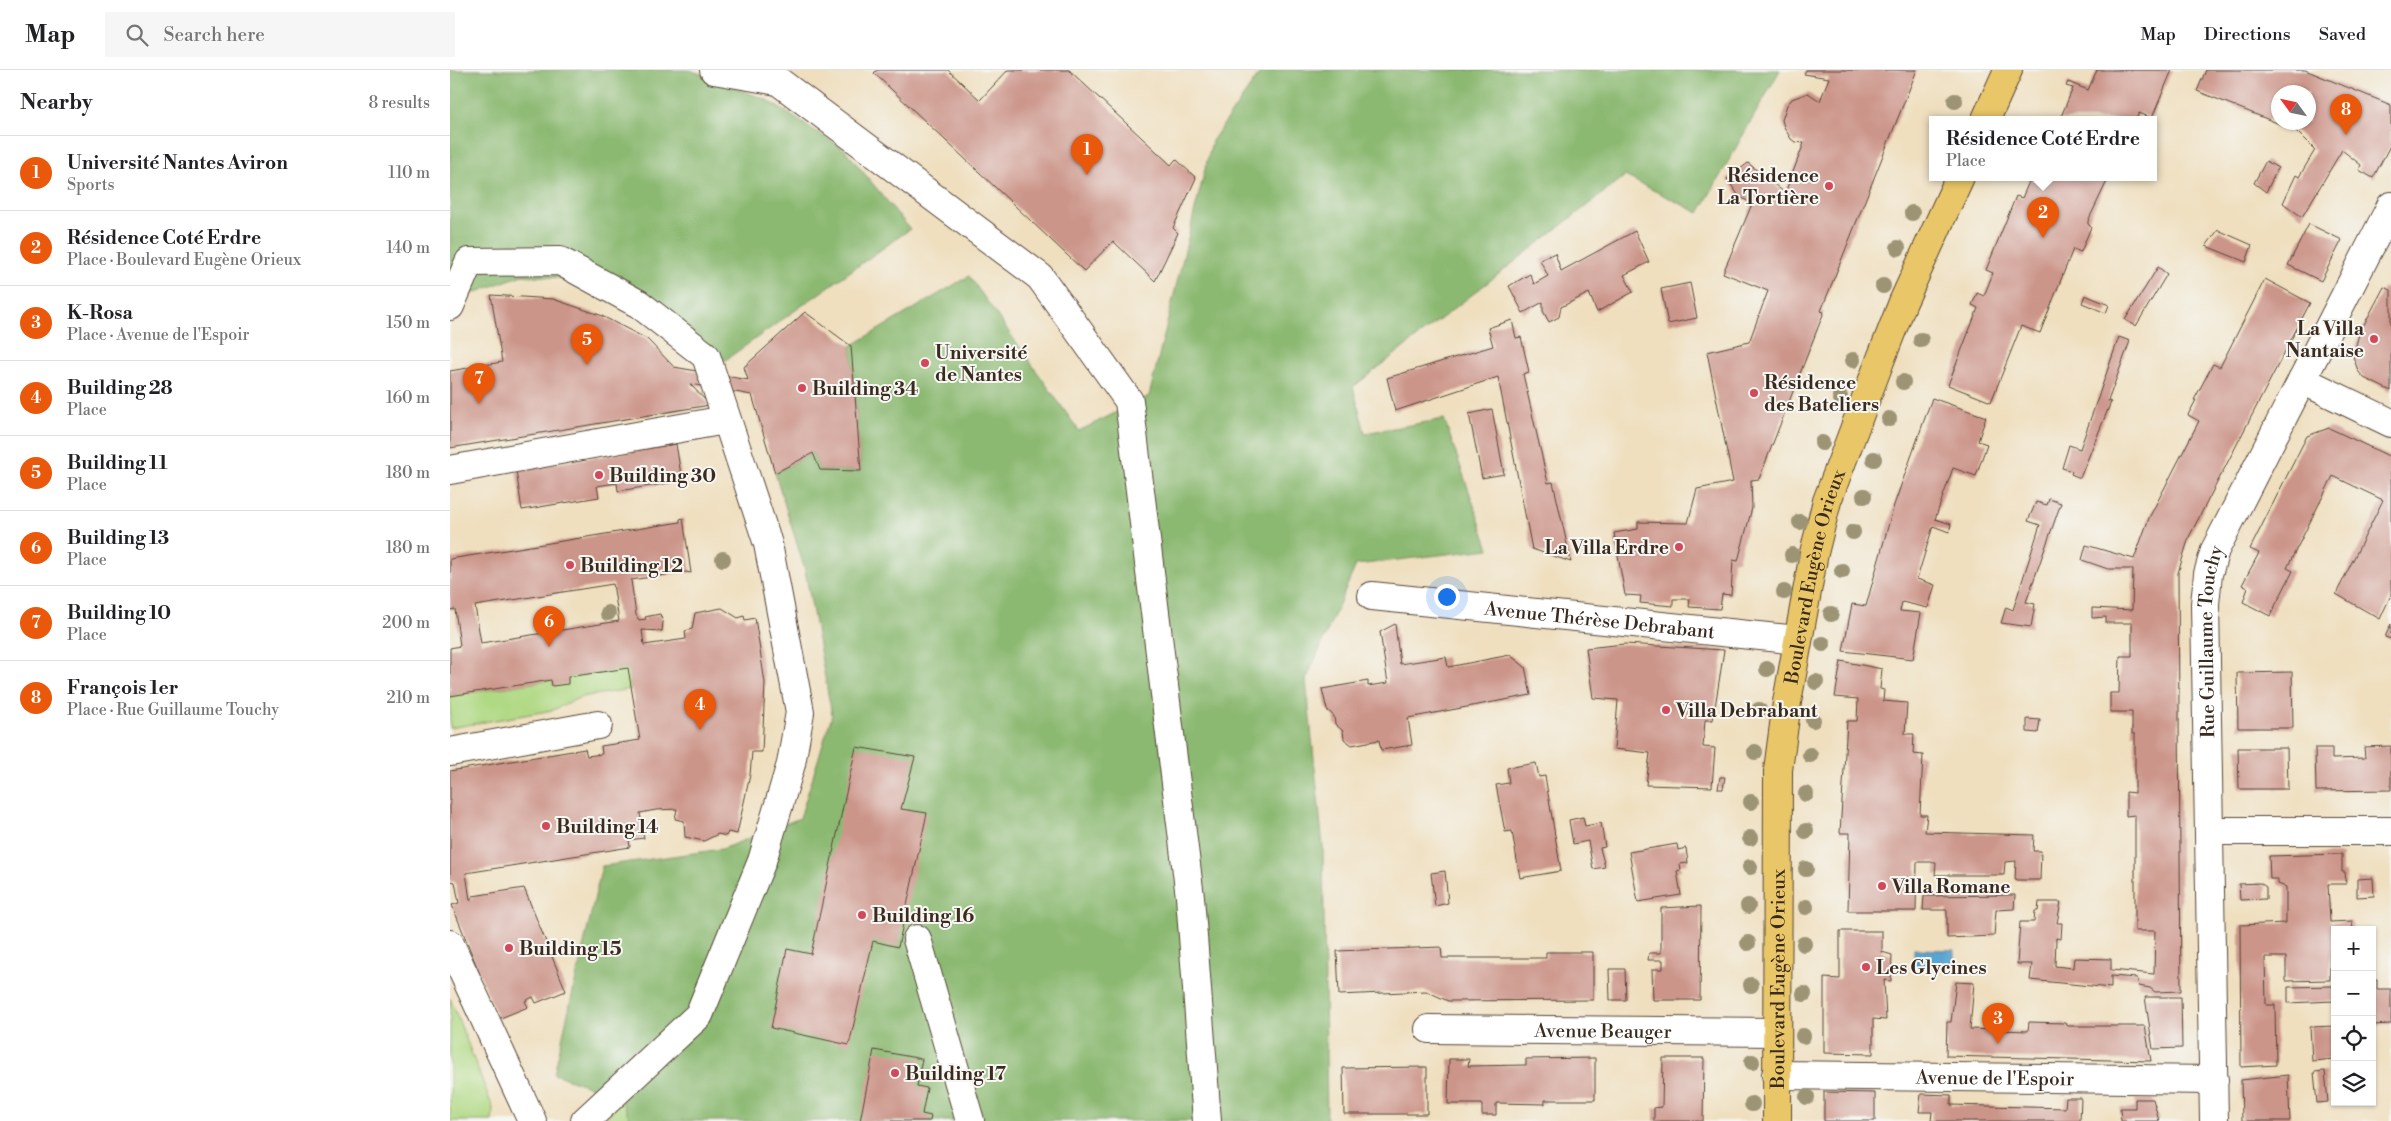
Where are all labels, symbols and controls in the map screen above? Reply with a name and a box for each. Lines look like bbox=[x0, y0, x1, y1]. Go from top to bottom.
search box bbox=[105, 12, 455, 57]
text: Map bbox=[25, 20, 75, 50]
icon: search bbox=[123, 21, 151, 49]
text: Search here bbox=[163, 23, 265, 47]
text: Map bbox=[2140, 23, 2176, 46]
text: Directions bbox=[2204, 23, 2291, 46]
text: Saved bbox=[2319, 23, 2366, 46]
north arrow bbox=[2271, 85, 2316, 130]
text: Nearby bbox=[20, 90, 93, 116]
text: 8 results bbox=[368, 93, 430, 113]
pin: 8 bbox=[2330, 94, 2362, 135]
popup bbox=[1929, 116, 2157, 181]
text: Résidence Coté Erdre bbox=[1946, 127, 2140, 151]
pin: 1 bbox=[1071, 134, 1103, 175]
text: Université Nantes Aviron bbox=[67, 151, 288, 175]
text: Place bbox=[1946, 151, 1986, 171]
text: 1 bbox=[32, 163, 40, 183]
text: 110 m bbox=[388, 163, 430, 183]
place label: Résidence La Tortière bbox=[1717, 164, 1819, 210]
text: Sports bbox=[67, 175, 114, 195]
marker: Résidence La Tortière bbox=[1823, 180, 1835, 192]
pin: 2 bbox=[2027, 197, 2059, 238]
text: Résidence Coté Erdre bbox=[67, 226, 261, 250]
text: 2 bbox=[31, 238, 41, 258]
text: 140 m bbox=[386, 238, 430, 258]
text: Place · Boulevard Eugène Orieux bbox=[67, 250, 301, 270]
text: K-Rosa bbox=[67, 301, 133, 325]
text: 3 bbox=[31, 313, 41, 333]
text: 150 m bbox=[386, 313, 430, 333]
place label: La Villa Nantaise bbox=[2285, 317, 2365, 363]
pin: 5 bbox=[571, 324, 603, 365]
text: Place · Avenue de l'Espoir bbox=[67, 325, 250, 345]
marker: La Villa Nantaise bbox=[2368, 333, 2380, 345]
place label: Université de Nantes bbox=[935, 341, 1028, 387]
marker: Université de Nantes bbox=[919, 357, 931, 369]
pin: 7 bbox=[463, 363, 495, 404]
place label: Résidence des Bateliers bbox=[1764, 371, 1879, 417]
text: Building 28 bbox=[67, 376, 173, 400]
place label: Building 34 bbox=[812, 377, 918, 401]
marker: Building 34 bbox=[796, 382, 808, 394]
marker: Résidence des Bateliers bbox=[1748, 387, 1760, 399]
text: 4 bbox=[31, 388, 41, 408]
text: 160 m bbox=[386, 388, 430, 408]
text: Place bbox=[67, 400, 107, 420]
text: Building 11 bbox=[67, 451, 168, 475]
text: 5 bbox=[31, 463, 41, 483]
text: 180 m bbox=[386, 463, 430, 483]
place label: Building 30 bbox=[609, 464, 716, 488]
street label: Boulevard Eugène Orieux bbox=[1779, 466, 1851, 687]
marker: Building 30 bbox=[593, 469, 605, 481]
text: Place bbox=[67, 475, 107, 495]
text: Building 13 bbox=[67, 526, 169, 550]
place label: La Villa Erdre bbox=[1544, 536, 1669, 560]
text: 6 bbox=[31, 538, 41, 558]
text: 180 m bbox=[386, 538, 430, 558]
marker: La Villa Erdre bbox=[1673, 541, 1685, 553]
street label: Rue Guillaume Touchy bbox=[2194, 542, 2229, 738]
text: Place bbox=[67, 550, 107, 570]
place label: Building 12 bbox=[580, 554, 683, 578]
marker: Building 12 bbox=[564, 559, 576, 571]
your location bbox=[1434, 584, 1460, 610]
street label: Avenue Thérèse Debrabant bbox=[1482, 597, 1716, 644]
text: Building 10 bbox=[67, 601, 171, 625]
pin: 6 bbox=[533, 606, 565, 647]
text: 7 bbox=[31, 613, 41, 633]
text: 200 m bbox=[382, 613, 430, 633]
text: Place bbox=[67, 625, 107, 645]
text: François 1er bbox=[67, 676, 178, 700]
text: 8 bbox=[31, 688, 41, 708]
text: 210 m bbox=[386, 688, 430, 708]
pin: 4 bbox=[684, 689, 716, 730]
place label: Villa Debrabant bbox=[1675, 699, 1818, 723]
text: Place · Rue Guillaume Touchy bbox=[67, 700, 279, 720]
marker: Villa Debrabant bbox=[1660, 704, 1672, 716]
place label: Building 14 bbox=[556, 815, 659, 839]
marker: Building 14 bbox=[540, 820, 552, 832]
street label: Boulevard Eugène Orieux bbox=[1766, 869, 1791, 1090]
place label: Villa Romane bbox=[1891, 875, 2010, 899]
marker: Villa Romane bbox=[1876, 880, 1888, 892]
place label: Building 16 bbox=[872, 904, 974, 928]
marker: Building 16 bbox=[856, 909, 868, 921]
map controls bbox=[2331, 926, 2376, 1106]
button: + bbox=[2331, 926, 2376, 971]
place label: Building 15 bbox=[519, 937, 622, 961]
marker: Building 15 bbox=[503, 942, 515, 954]
place label: Les Glycines bbox=[1876, 956, 1987, 980]
marker: Les Glycines bbox=[1860, 961, 1872, 973]
button: − bbox=[2331, 971, 2376, 1016]
pin: 3 bbox=[1982, 1003, 2014, 1044]
button: locate bbox=[2331, 1016, 2376, 1061]
street label: Avenue Beauger bbox=[1533, 1019, 1672, 1044]
button: layers bbox=[2331, 1061, 2376, 1106]
place label: Building 17 bbox=[905, 1062, 1006, 1086]
street label: Avenue de l'Espoir bbox=[1915, 1066, 2074, 1091]
marker: Building 17 bbox=[889, 1067, 901, 1079]

